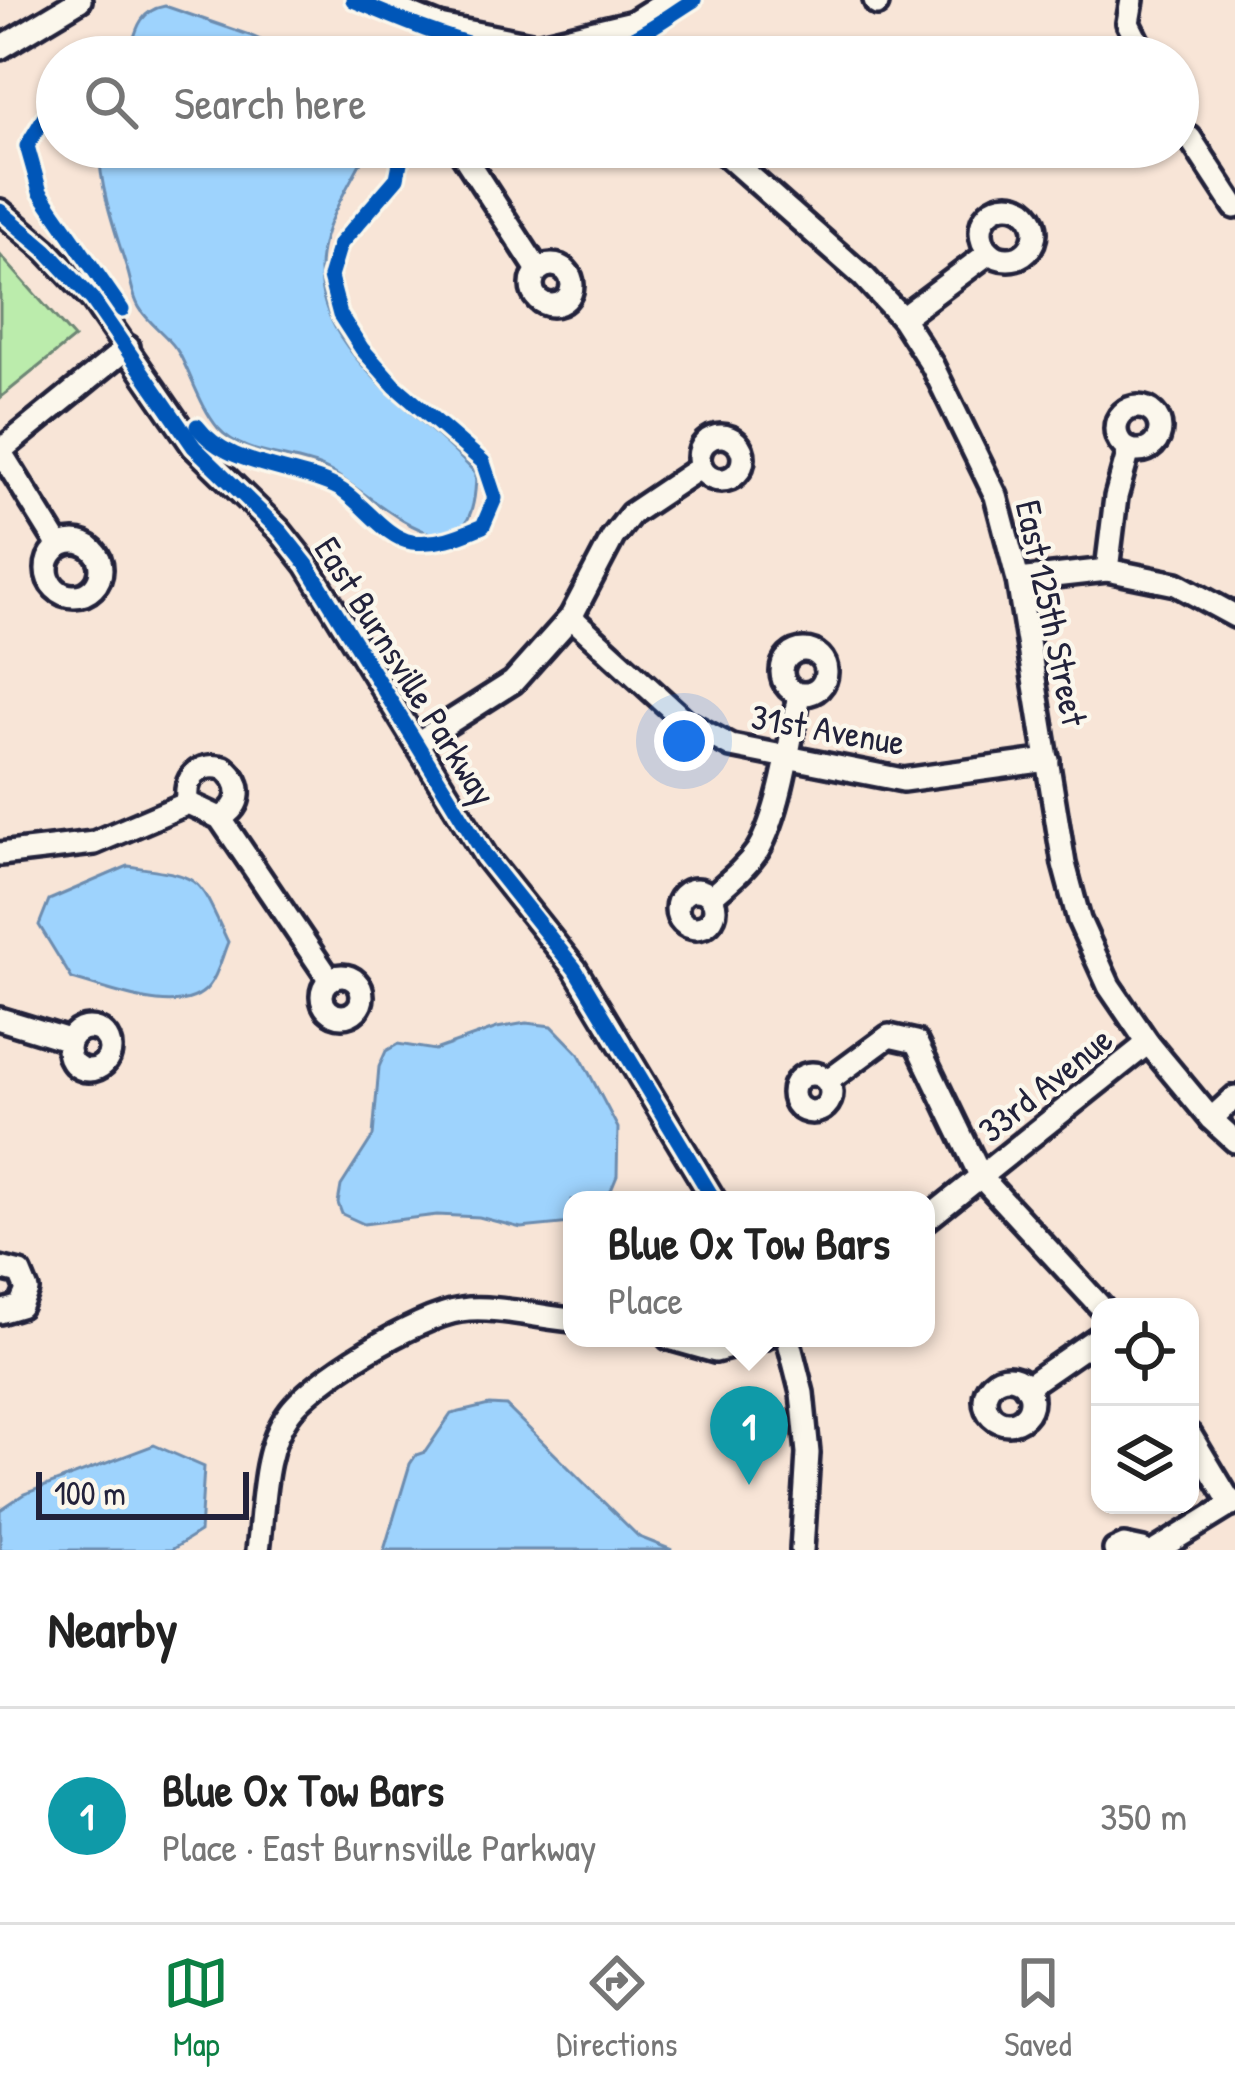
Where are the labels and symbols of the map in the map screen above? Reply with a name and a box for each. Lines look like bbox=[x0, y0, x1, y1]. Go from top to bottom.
street label: East 125th Street bbox=[1005, 496, 1100, 731]
street label: East Burnsville Parkway bbox=[304, 527, 509, 814]
street label: 31st Avenue bbox=[747, 691, 909, 766]
your location bbox=[654, 711, 714, 771]
street label: 33rd Avenue bbox=[967, 1014, 1122, 1153]
pin: 1 bbox=[710, 1386, 788, 1485]
scale bar bbox=[36, 1466, 249, 1519]

